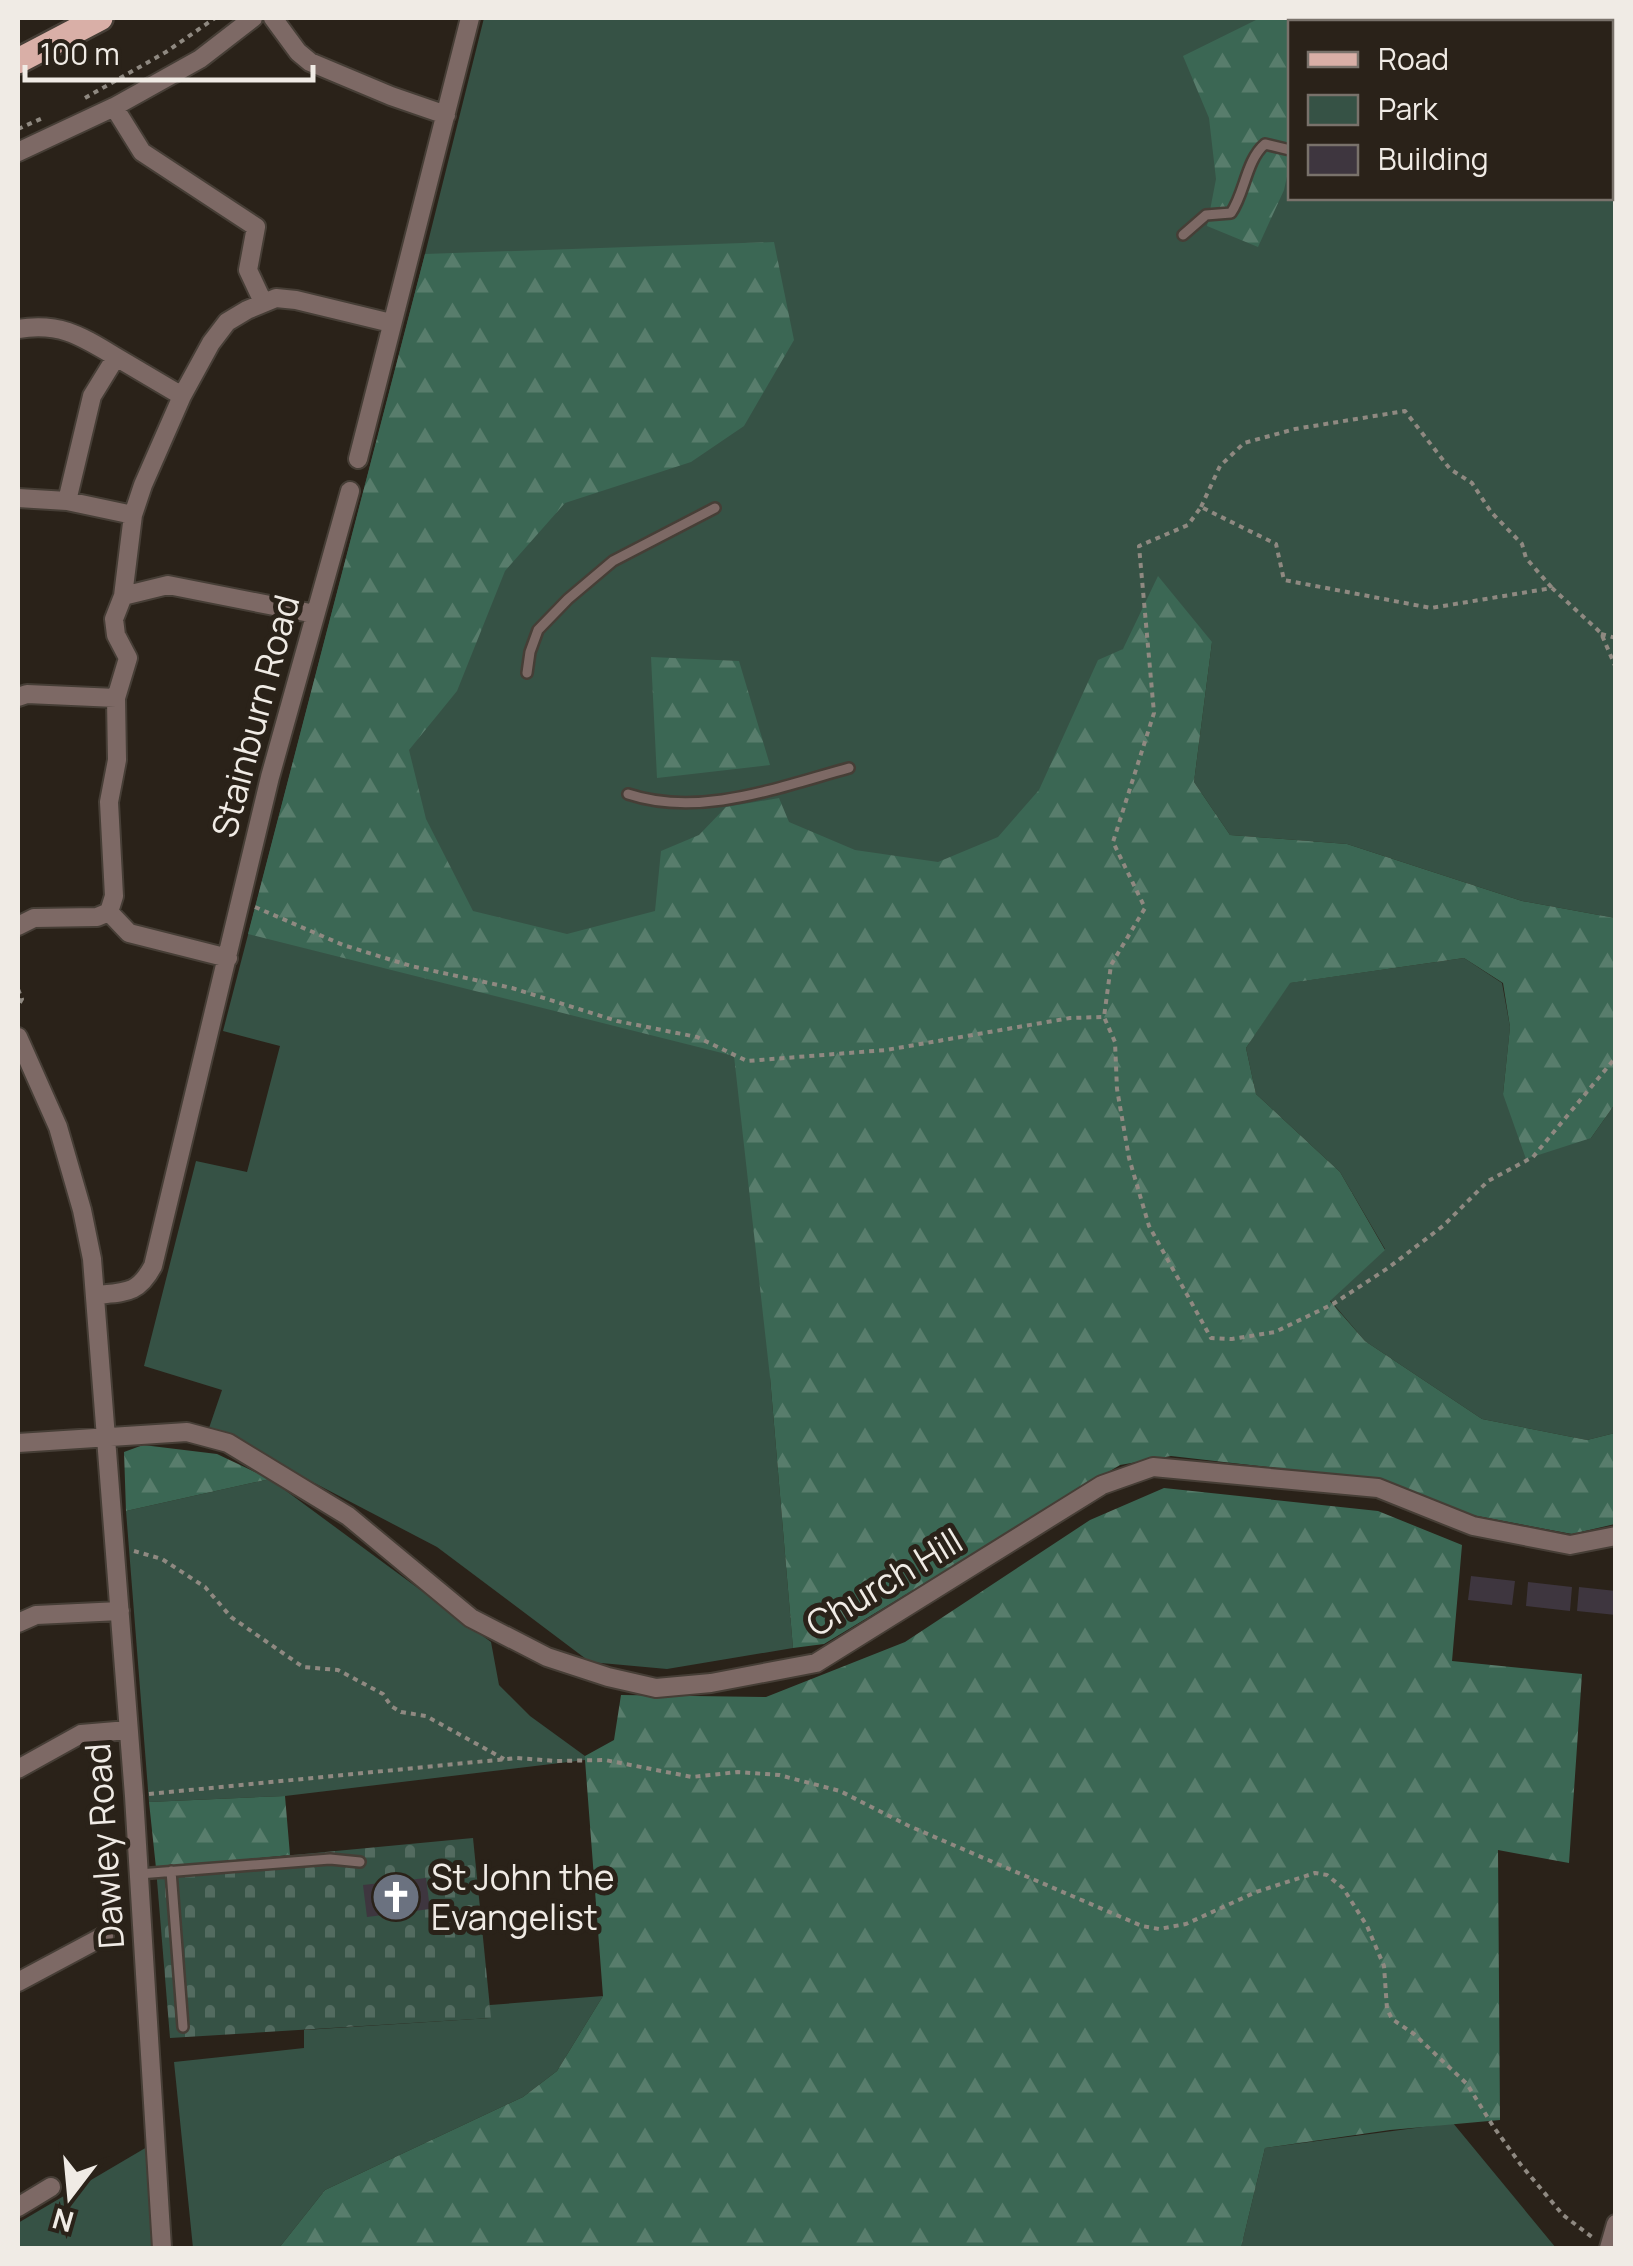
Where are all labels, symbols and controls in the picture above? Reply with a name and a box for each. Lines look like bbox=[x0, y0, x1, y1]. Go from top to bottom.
scale bar bbox=[25, 20, 312, 82]
legend bbox=[1288, 20, 1613, 200]
text: 100 m bbox=[40, 33, 120, 74]
text: Road bbox=[1378, 38, 1449, 79]
text: Park bbox=[1378, 88, 1439, 129]
text: Building bbox=[1378, 138, 1489, 179]
street label: Stainburn Road bbox=[200, 590, 310, 842]
street label: Church Hill bbox=[797, 1516, 971, 1648]
street label: Dawley Road bbox=[73, 1742, 135, 1950]
place label: St John the Evangelist bbox=[431, 1853, 614, 1941]
church icon: St John the Evangelist bbox=[370, 1871, 422, 1923]
north arrow bbox=[20, 2146, 120, 2246]
text: N bbox=[48, 2200, 78, 2242]

